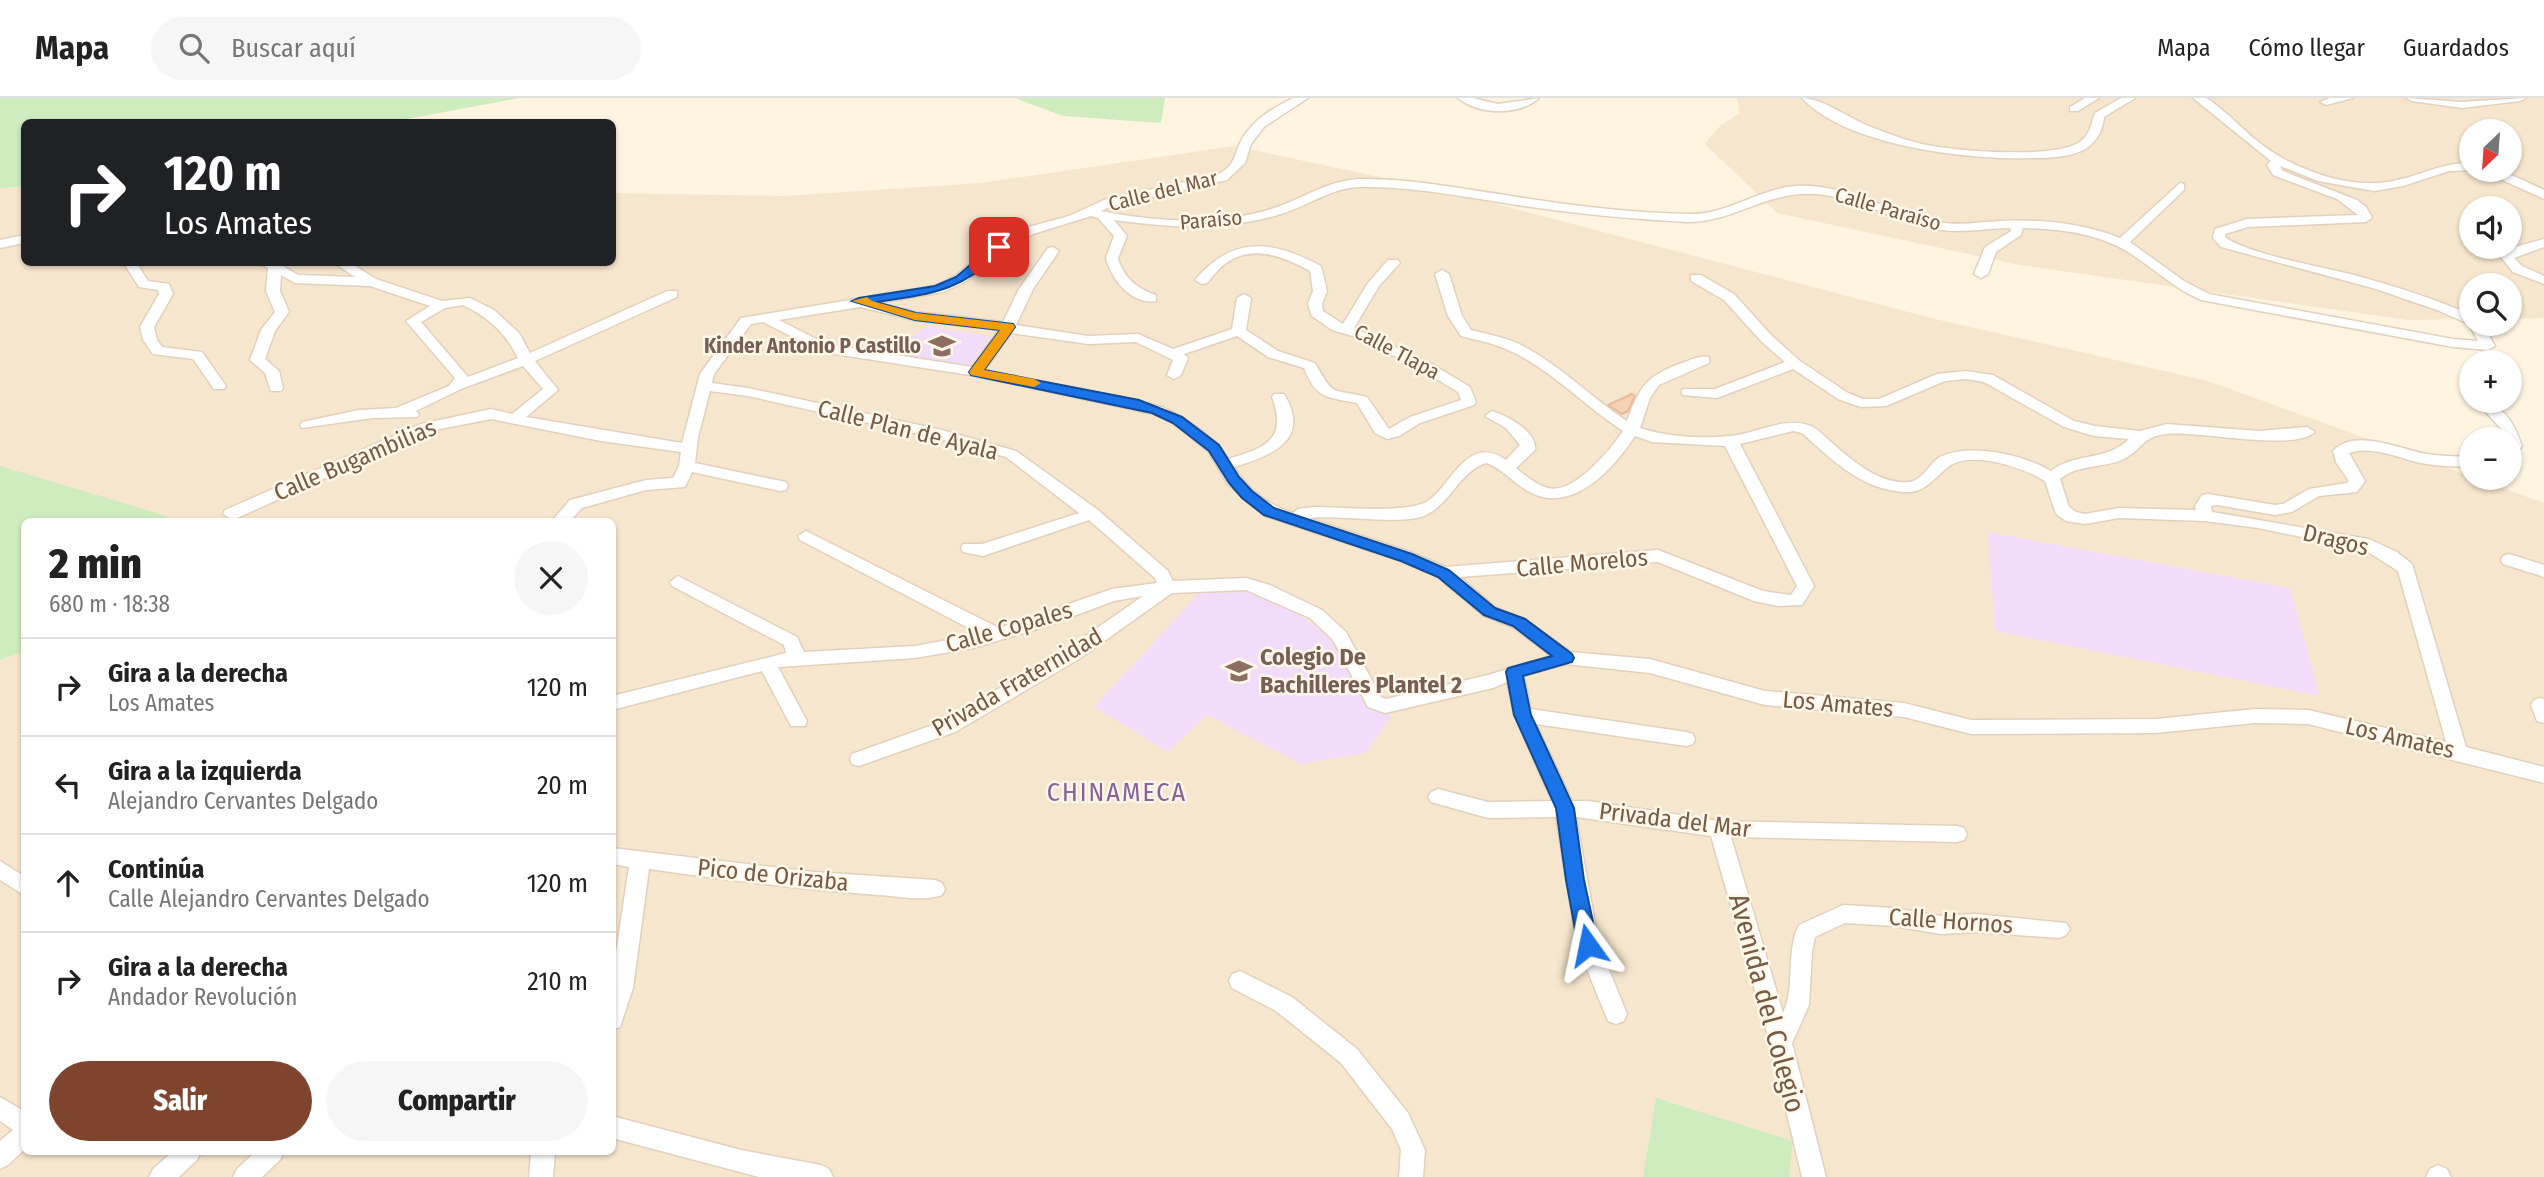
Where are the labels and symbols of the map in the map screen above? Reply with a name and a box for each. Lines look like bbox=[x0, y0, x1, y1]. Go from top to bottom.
north arrow bbox=[2459, 119, 2522, 182]
street label: Calle del Mar bbox=[1106, 165, 1221, 217]
street label: Calle Paraíso bbox=[1832, 181, 1944, 237]
street label: Paraíso bbox=[1179, 204, 1243, 236]
pin bbox=[969, 217, 1029, 277]
street label: Calle Tlapa bbox=[1350, 319, 1444, 385]
school or university icon: Kinder Antonio P Castillo bbox=[927, 331, 957, 361]
place label: Kinder Antonio P Castillo bbox=[704, 333, 921, 359]
street label: Calle Plan de Ayala bbox=[815, 394, 1001, 466]
street label: Calle Bugambilias bbox=[270, 413, 440, 507]
street label: Dragos bbox=[2300, 518, 2372, 562]
street label: Calle Morelos bbox=[1515, 543, 1649, 583]
street label: Calle Copales bbox=[943, 596, 1075, 658]
street label: Privada Fraternidad bbox=[927, 622, 1107, 742]
place label: Colegio De Bachilleres Plantel 2 bbox=[1260, 643, 1462, 699]
school or university icon: Colegio De Bachilleres Plantel 2 bbox=[1224, 656, 1254, 686]
street label: Los Amates bbox=[1781, 685, 1895, 723]
street label: Los Amates bbox=[2343, 712, 2457, 764]
district label: CHINAMECA bbox=[1047, 777, 1187, 808]
street label: Privada del Mar bbox=[1597, 797, 1753, 843]
street label: Pico de Orizaba bbox=[696, 853, 850, 897]
street label: Avenida del Colegio bbox=[1722, 890, 1812, 1116]
street label: Calle Hornos bbox=[1888, 903, 2014, 939]
position arrow bbox=[1551, 908, 1625, 982]

